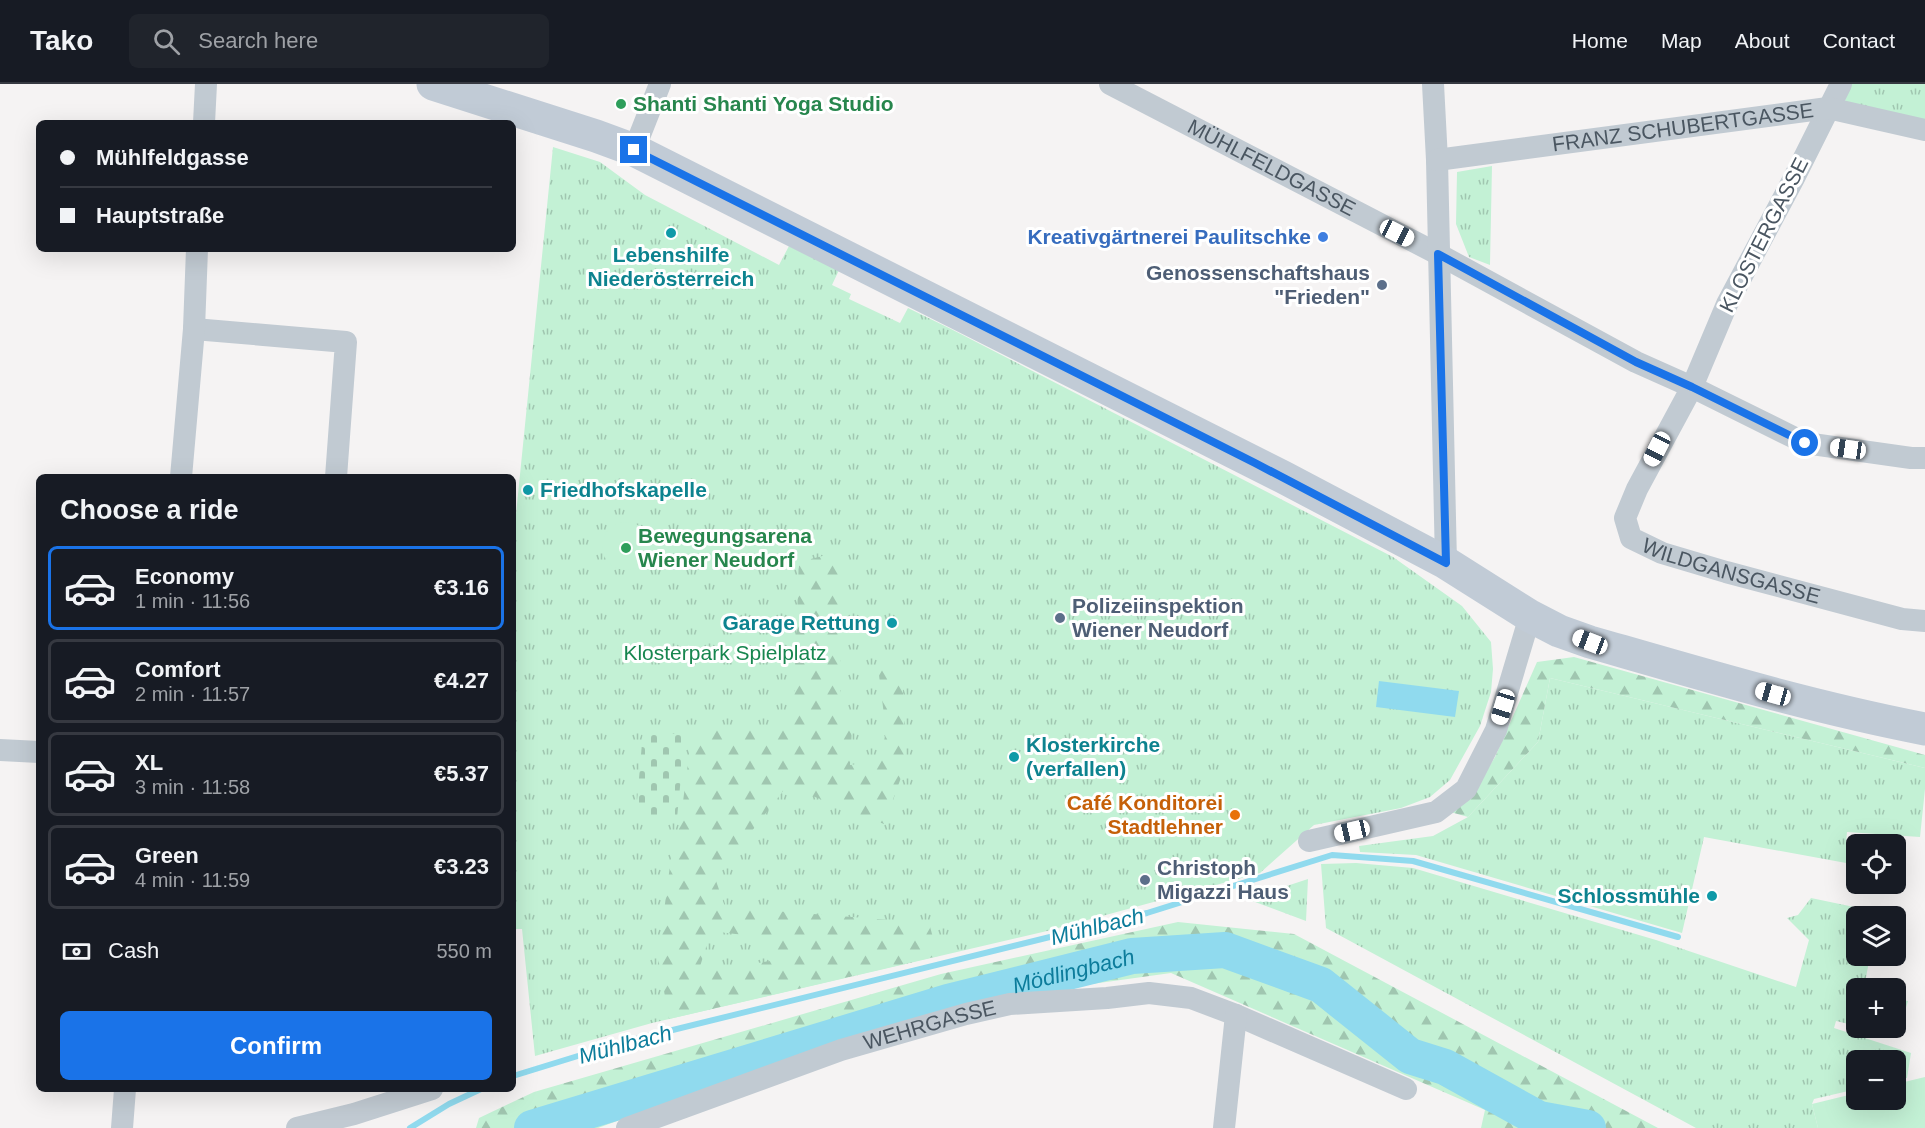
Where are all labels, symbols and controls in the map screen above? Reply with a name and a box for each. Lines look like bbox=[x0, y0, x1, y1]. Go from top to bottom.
search box bbox=[129, 14, 549, 68]
text: Tako bbox=[30, 25, 93, 56]
icon: search bbox=[150, 25, 183, 58]
text: Search here bbox=[198, 28, 318, 53]
text: Home bbox=[1572, 29, 1628, 52]
text: Map bbox=[1661, 29, 1702, 52]
text: About bbox=[1735, 29, 1790, 52]
text: Contact bbox=[1823, 29, 1895, 52]
place label: Shanti Shanti Yoga Studio bbox=[633, 92, 894, 115]
marker: Shanti Shanti Yoga Studio bbox=[614, 97, 628, 111]
street label: FRANZ SCHUBERTGASSE bbox=[1551, 98, 1815, 156]
street label: MÜHLFELDGASSE bbox=[1184, 114, 1360, 220]
route end bbox=[620, 136, 647, 163]
text: Mühlfeldgasse bbox=[96, 145, 249, 170]
street label: KLOSTERGASSE bbox=[1715, 154, 1812, 316]
text: Hauptstraße bbox=[96, 203, 224, 228]
car bbox=[1377, 217, 1417, 249]
place label: Kreativgärtnerei Paulitschke bbox=[1027, 225, 1311, 248]
marker: Lebenshilfe Niederösterreich bbox=[664, 226, 678, 240]
marker: Kreativgärtnerei Paulitschke bbox=[1316, 230, 1330, 244]
place label: Lebenshilfe Niederösterreich bbox=[588, 243, 754, 290]
place label: Genossenschaftshaus "Frieden" bbox=[1146, 261, 1370, 308]
marker: Genossenschaftshaus "Frieden" bbox=[1375, 278, 1389, 292]
car bbox=[1641, 429, 1673, 469]
route start bbox=[1791, 429, 1818, 456]
car bbox=[1829, 438, 1867, 460]
place label: Friedhofskapelle bbox=[540, 478, 707, 501]
marker: Friedhofskapelle bbox=[521, 483, 535, 497]
text: Choose a ride bbox=[60, 495, 239, 525]
place label: Bewegungsarena Wiener Neudorf bbox=[638, 524, 812, 571]
street label: WILDGANSGASSE bbox=[1639, 533, 1823, 608]
marker: Bewegungsarena Wiener Neudorf bbox=[619, 541, 633, 555]
icon: car bbox=[63, 561, 117, 615]
text: Economy bbox=[135, 564, 234, 589]
text: €3.16 bbox=[434, 575, 489, 600]
text: 1 min · 11:56 bbox=[135, 590, 250, 612]
place label: Polizeiinspektion Wiener Neudorf bbox=[1072, 594, 1244, 641]
place label: Garage Rettung bbox=[722, 611, 880, 634]
marker: Polizeiinspektion Wiener Neudorf bbox=[1053, 611, 1067, 625]
marker: Garage Rettung bbox=[885, 616, 899, 630]
car bbox=[1570, 627, 1610, 657]
park label: Klosterpark Spielplatz bbox=[623, 641, 827, 664]
icon: car bbox=[63, 654, 117, 708]
text: Comfort bbox=[135, 657, 221, 682]
text: €4.27 bbox=[434, 668, 489, 693]
car bbox=[1753, 680, 1793, 708]
text: 2 min · 11:57 bbox=[135, 683, 250, 705]
car bbox=[1489, 687, 1517, 727]
place label: Klosterkirche (verfallen) bbox=[1026, 733, 1160, 780]
icon: car bbox=[63, 747, 117, 801]
text: XL bbox=[135, 750, 163, 775]
marker: Klosterkirche (verfallen) bbox=[1007, 750, 1021, 764]
text: €5.37 bbox=[434, 761, 489, 786]
text: 3 min · 11:58 bbox=[135, 776, 250, 798]
place label: Café Konditorei Stadtlehner bbox=[1067, 791, 1223, 838]
marker: Café Konditorei Stadtlehner bbox=[1228, 808, 1242, 822]
car bbox=[1332, 818, 1372, 844]
map controls bbox=[1846, 834, 1906, 1110]
button: locate bbox=[1846, 834, 1906, 894]
icon: car bbox=[63, 840, 117, 894]
text: Green bbox=[135, 843, 199, 868]
text: €3.23 bbox=[434, 854, 489, 879]
place label: Christoph Migazzi Haus bbox=[1157, 856, 1289, 903]
text: 4 min · 11:59 bbox=[135, 869, 250, 891]
marker: Christoph Migazzi Haus bbox=[1138, 873, 1152, 887]
place label: Schlossmühle bbox=[1558, 884, 1700, 907]
marker: Schlossmühle bbox=[1705, 889, 1719, 903]
water label: Mühlbach bbox=[1048, 903, 1146, 950]
button: layers bbox=[1846, 906, 1906, 966]
icon: cash bbox=[60, 935, 93, 968]
text: Cash bbox=[108, 938, 159, 963]
text: 550 m bbox=[436, 940, 492, 962]
water label: Mödlingbach bbox=[1010, 944, 1137, 998]
button: + bbox=[1846, 978, 1906, 1038]
street label: WEHRGASSE bbox=[861, 996, 998, 1054]
button: Confirm bbox=[60, 1011, 492, 1080]
water label: Mühlbach bbox=[576, 1020, 674, 1069]
button: − bbox=[1846, 1050, 1906, 1110]

